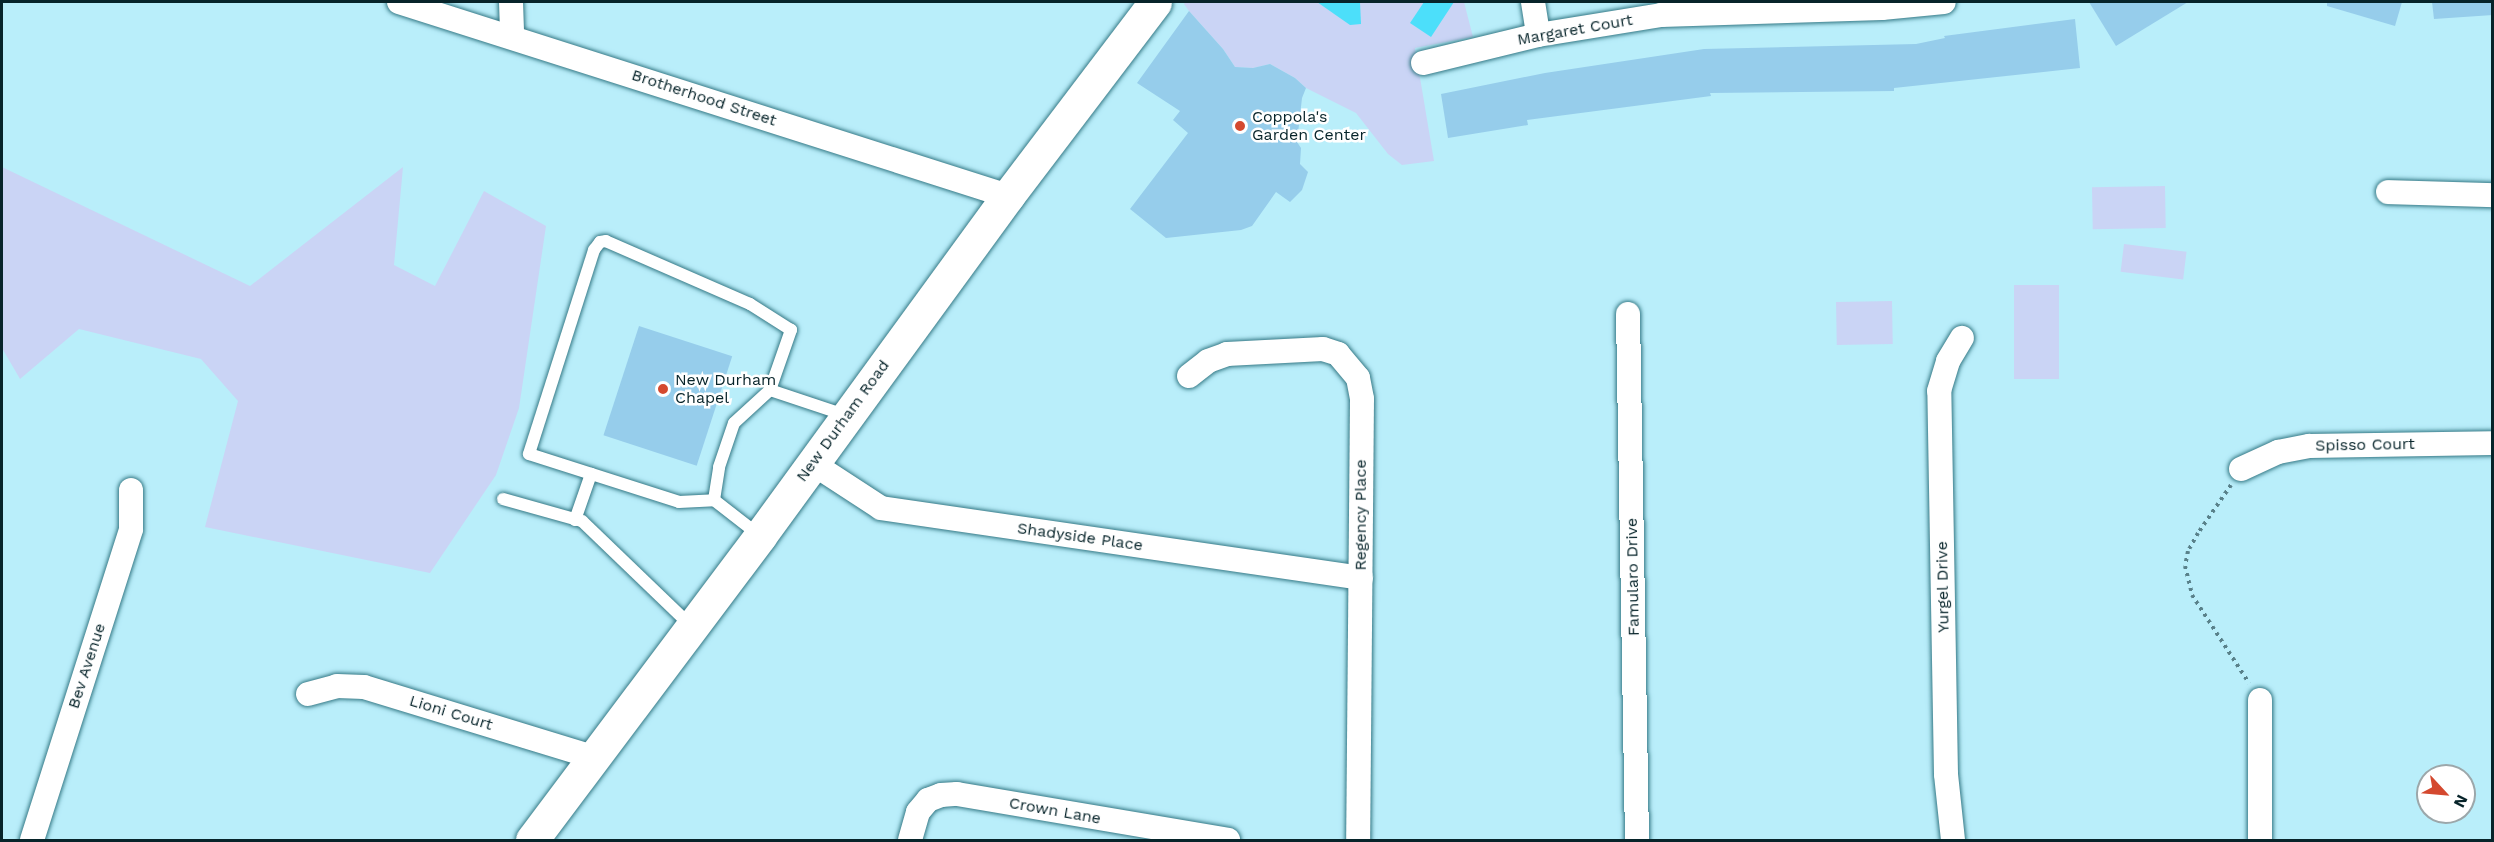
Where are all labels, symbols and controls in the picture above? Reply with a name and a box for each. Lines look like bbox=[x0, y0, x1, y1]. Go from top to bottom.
street label: Margaret Court bbox=[1516, 10, 1634, 50]
street label: Brotherhood Street bbox=[629, 65, 779, 131]
place label: Coppola's Garden Center bbox=[1252, 107, 1366, 145]
marker: Coppola's Garden Center bbox=[1233, 119, 1247, 133]
street label: New Durham Road bbox=[792, 356, 894, 486]
place label: New Durham Chapel bbox=[675, 370, 777, 408]
marker: New Durham Chapel bbox=[656, 382, 670, 396]
street label: Spisso Court bbox=[2315, 435, 2415, 455]
street label: Regency Place bbox=[1351, 459, 1371, 571]
street label: Famularo Drive bbox=[1622, 518, 1644, 636]
street label: Shadyside Place bbox=[1016, 519, 1144, 555]
street label: Yurgel Drive bbox=[1933, 541, 1953, 633]
street label: Bev Avenue bbox=[64, 620, 110, 712]
street label: Lioni Court bbox=[407, 691, 495, 735]
north arrow bbox=[2416, 764, 2476, 824]
text: N bbox=[2450, 792, 2472, 811]
street label: Crown Lane bbox=[1007, 793, 1103, 829]

